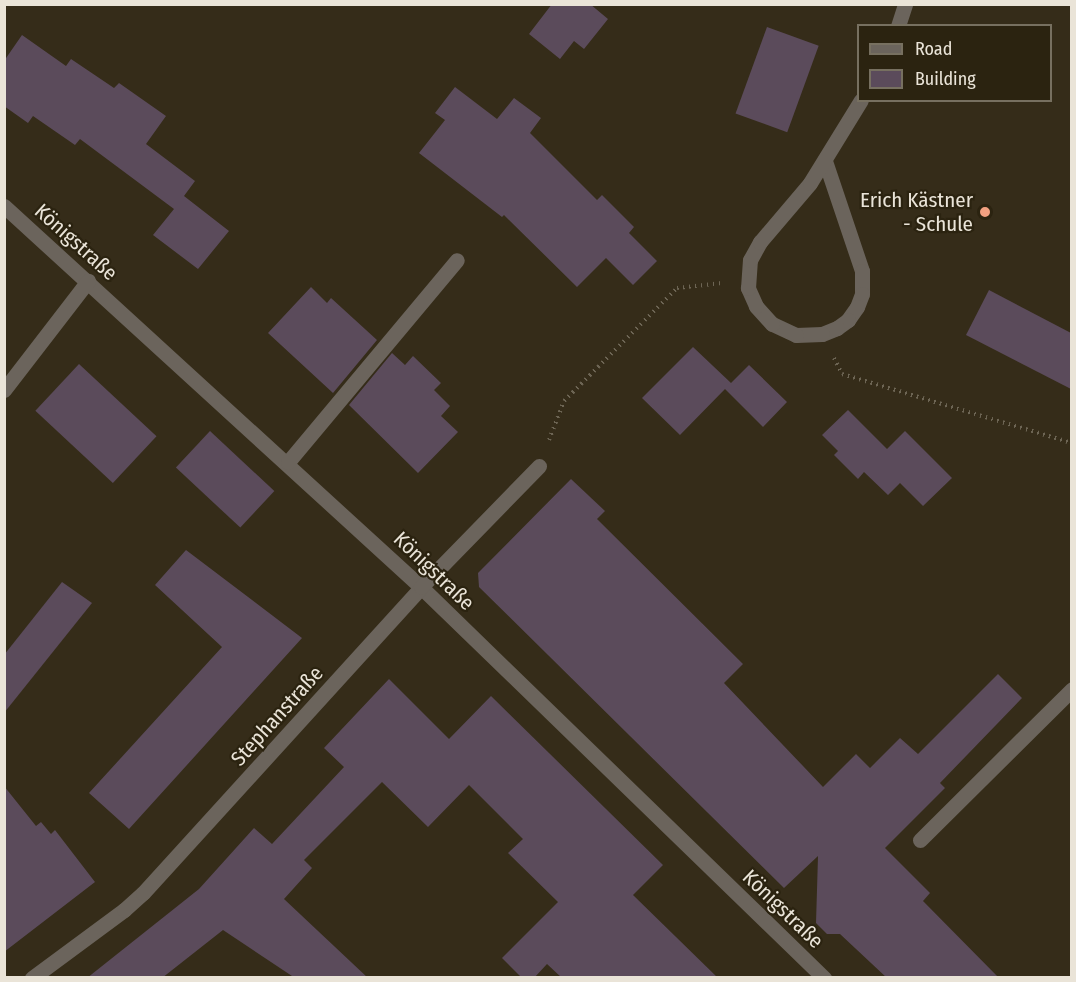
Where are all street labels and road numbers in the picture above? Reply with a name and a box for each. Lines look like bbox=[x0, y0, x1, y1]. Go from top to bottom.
street label: Königstraße bbox=[30, 198, 122, 286]
street label: Königstraße bbox=[388, 526, 480, 616]
street label: Stephanstraße bbox=[226, 661, 328, 771]
street label: Königstraße bbox=[737, 864, 829, 954]

